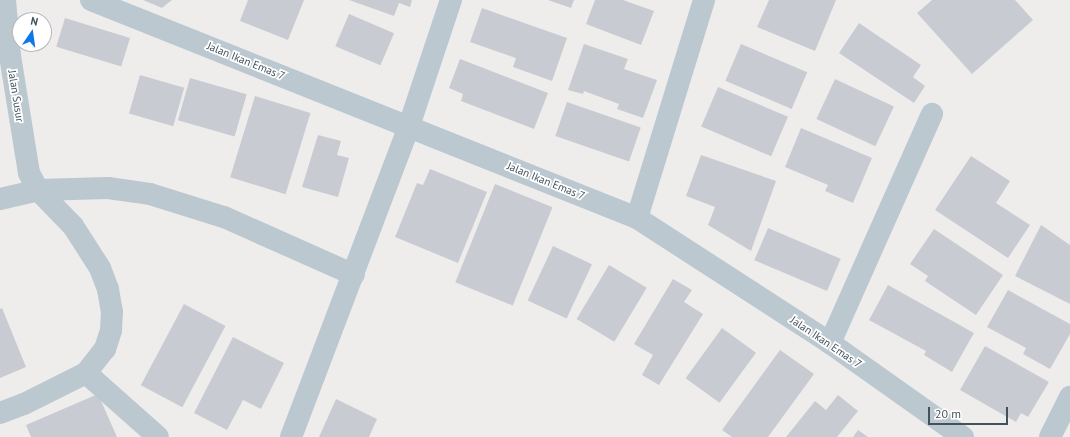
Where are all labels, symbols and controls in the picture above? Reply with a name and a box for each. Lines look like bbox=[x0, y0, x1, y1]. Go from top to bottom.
north arrow bbox=[12, 12, 52, 52]
text: N bbox=[29, 14, 40, 29]
street label: Jalan Ikan Emas 7 bbox=[205, 39, 287, 83]
street label: Jalan Susur bbox=[5, 69, 27, 123]
street label: Jalan Ikan Emas 7 bbox=[505, 159, 587, 203]
street label: Jalan Ikan Emas 7 bbox=[788, 313, 864, 371]
scale bar bbox=[930, 399, 1010, 425]
text: 20 m bbox=[935, 406, 961, 421]

